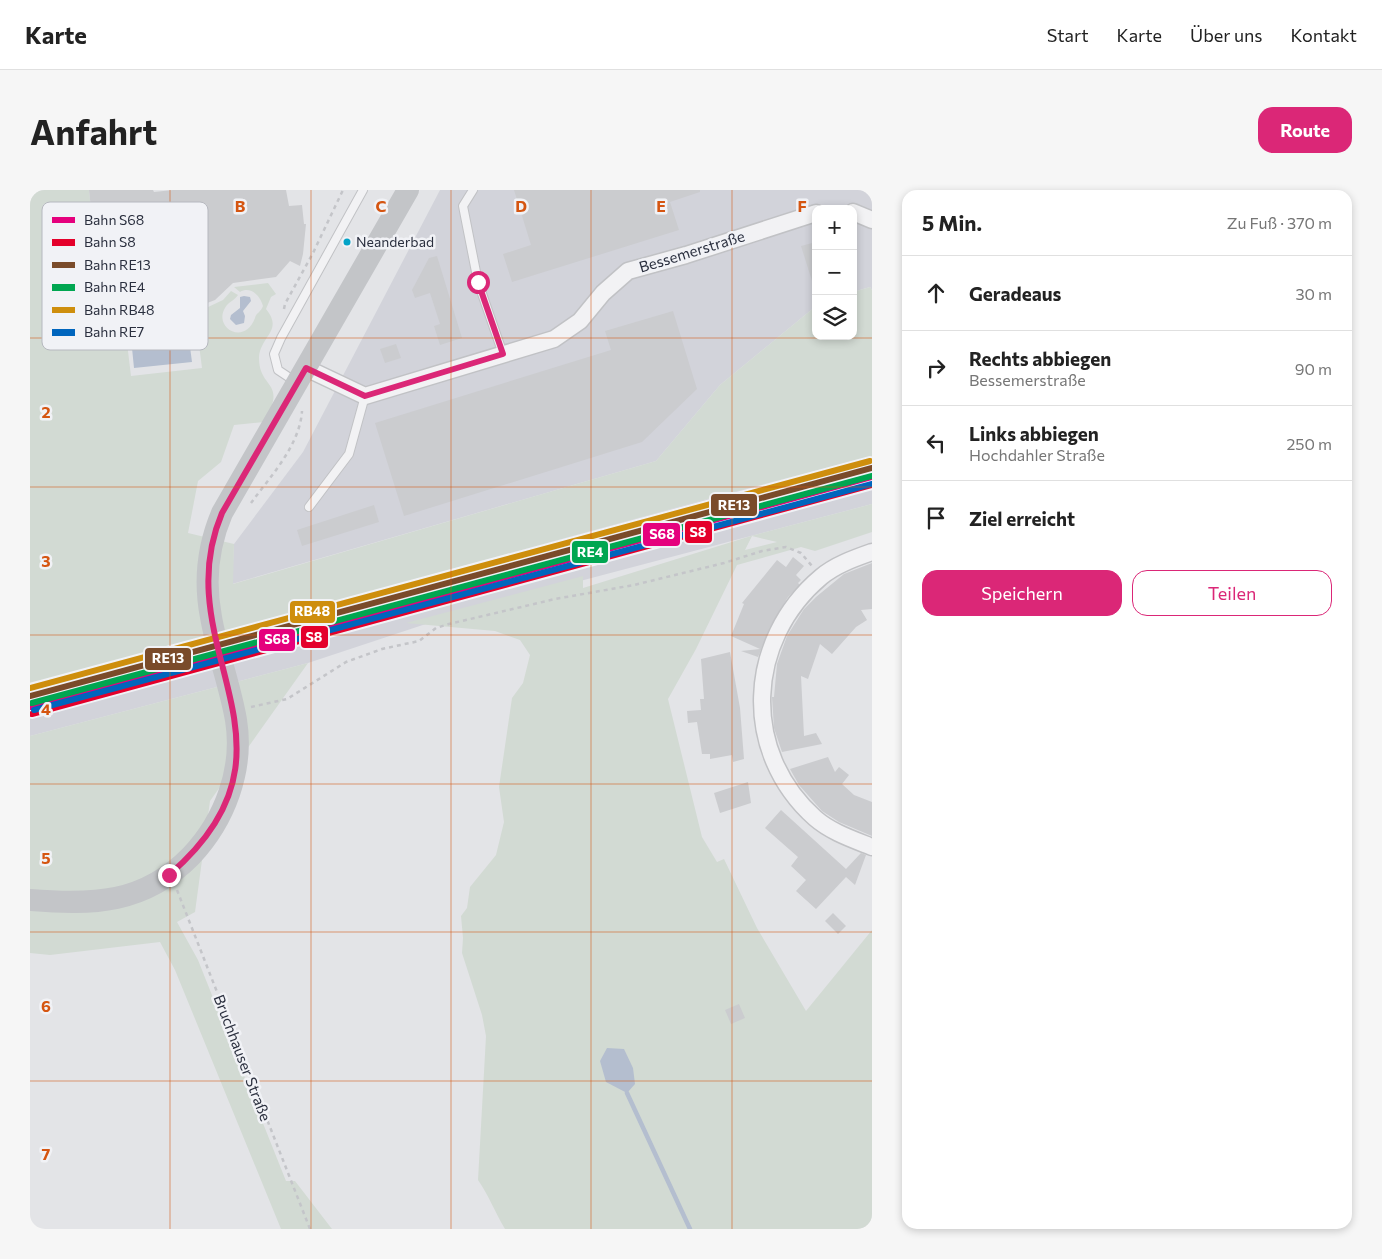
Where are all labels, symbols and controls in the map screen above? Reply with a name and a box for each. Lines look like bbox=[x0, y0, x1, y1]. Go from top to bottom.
text: Karte bbox=[25, 20, 87, 49]
text: Start bbox=[1047, 24, 1089, 46]
text: Karte bbox=[1117, 24, 1162, 46]
text: Über uns bbox=[1190, 24, 1263, 46]
text: Kontakt bbox=[1291, 24, 1357, 46]
button: Route bbox=[1258, 107, 1352, 153]
text: Anfahrt bbox=[30, 109, 157, 152]
text: B bbox=[235, 196, 246, 215]
text: C bbox=[376, 196, 387, 215]
text: D bbox=[515, 196, 527, 215]
text: E bbox=[656, 196, 666, 215]
text: F bbox=[797, 196, 807, 215]
legend bbox=[42, 202, 208, 350]
map controls bbox=[812, 205, 857, 340]
button: + bbox=[812, 205, 857, 250]
text: 5 Min. bbox=[922, 210, 982, 235]
text: Bahn S68 bbox=[84, 211, 144, 228]
text: Zu Fuß · 370 m bbox=[1227, 213, 1332, 232]
street label: Bessemerstraße bbox=[637, 226, 747, 276]
text: Bahn S8 bbox=[84, 233, 136, 250]
place label: Neanderbad bbox=[356, 233, 434, 250]
marker: Neanderbad bbox=[342, 237, 352, 247]
button: − bbox=[812, 250, 857, 295]
text: Bahn RE13 bbox=[84, 256, 151, 273]
route start bbox=[467, 271, 490, 294]
text: Bahn RE4 bbox=[84, 278, 146, 295]
icon: ahead bbox=[922, 279, 950, 307]
text: Geradeaus bbox=[969, 282, 1061, 305]
text: 30 m bbox=[1295, 284, 1332, 303]
button: layers bbox=[812, 295, 857, 340]
text: Bahn RB48 bbox=[84, 301, 154, 318]
text: Bahn RE7 bbox=[84, 323, 144, 340]
text: Rechts abbiegen bbox=[969, 347, 1111, 370]
icon: right bbox=[922, 354, 950, 382]
text: 90 m bbox=[1295, 359, 1332, 378]
text: Bessemerstraße bbox=[969, 370, 1086, 389]
text: 2 bbox=[41, 402, 51, 421]
text: Links abbiegen bbox=[969, 422, 1099, 445]
icon: left bbox=[922, 429, 950, 457]
text: 250 m bbox=[1286, 434, 1332, 453]
text: Hochdahler Straße bbox=[969, 445, 1105, 464]
line badge: RE13 bbox=[710, 493, 758, 517]
text: RE13 bbox=[718, 496, 750, 513]
icon: arrive bbox=[922, 504, 950, 532]
text: Ziel erreicht bbox=[969, 507, 1075, 530]
line badge: S8 bbox=[684, 520, 713, 544]
line badge: S68 bbox=[642, 522, 681, 547]
text: S8 bbox=[689, 523, 707, 540]
text: S68 bbox=[649, 525, 675, 542]
line badge: RE4 bbox=[571, 540, 609, 564]
text: RE4 bbox=[577, 543, 604, 560]
text: 3 bbox=[41, 551, 51, 570]
button: Speichern bbox=[922, 570, 1122, 616]
button: Teilen bbox=[1132, 570, 1332, 616]
line badge: RB48 bbox=[289, 600, 336, 624]
text: RB48 bbox=[294, 602, 330, 619]
line badge: S8 bbox=[300, 625, 329, 649]
line badge: S68 bbox=[258, 628, 296, 652]
text: S8 bbox=[305, 628, 323, 645]
text: S68 bbox=[264, 630, 290, 647]
line badge: RE13 bbox=[144, 647, 192, 671]
text: RE13 bbox=[152, 649, 184, 666]
text: 4 bbox=[41, 699, 51, 718]
text: 5 bbox=[41, 848, 51, 867]
route end bbox=[158, 864, 181, 887]
street label: Bruchhauser Straße bbox=[211, 992, 275, 1123]
text: 6 bbox=[41, 996, 51, 1015]
text: 7 bbox=[42, 1144, 51, 1163]

